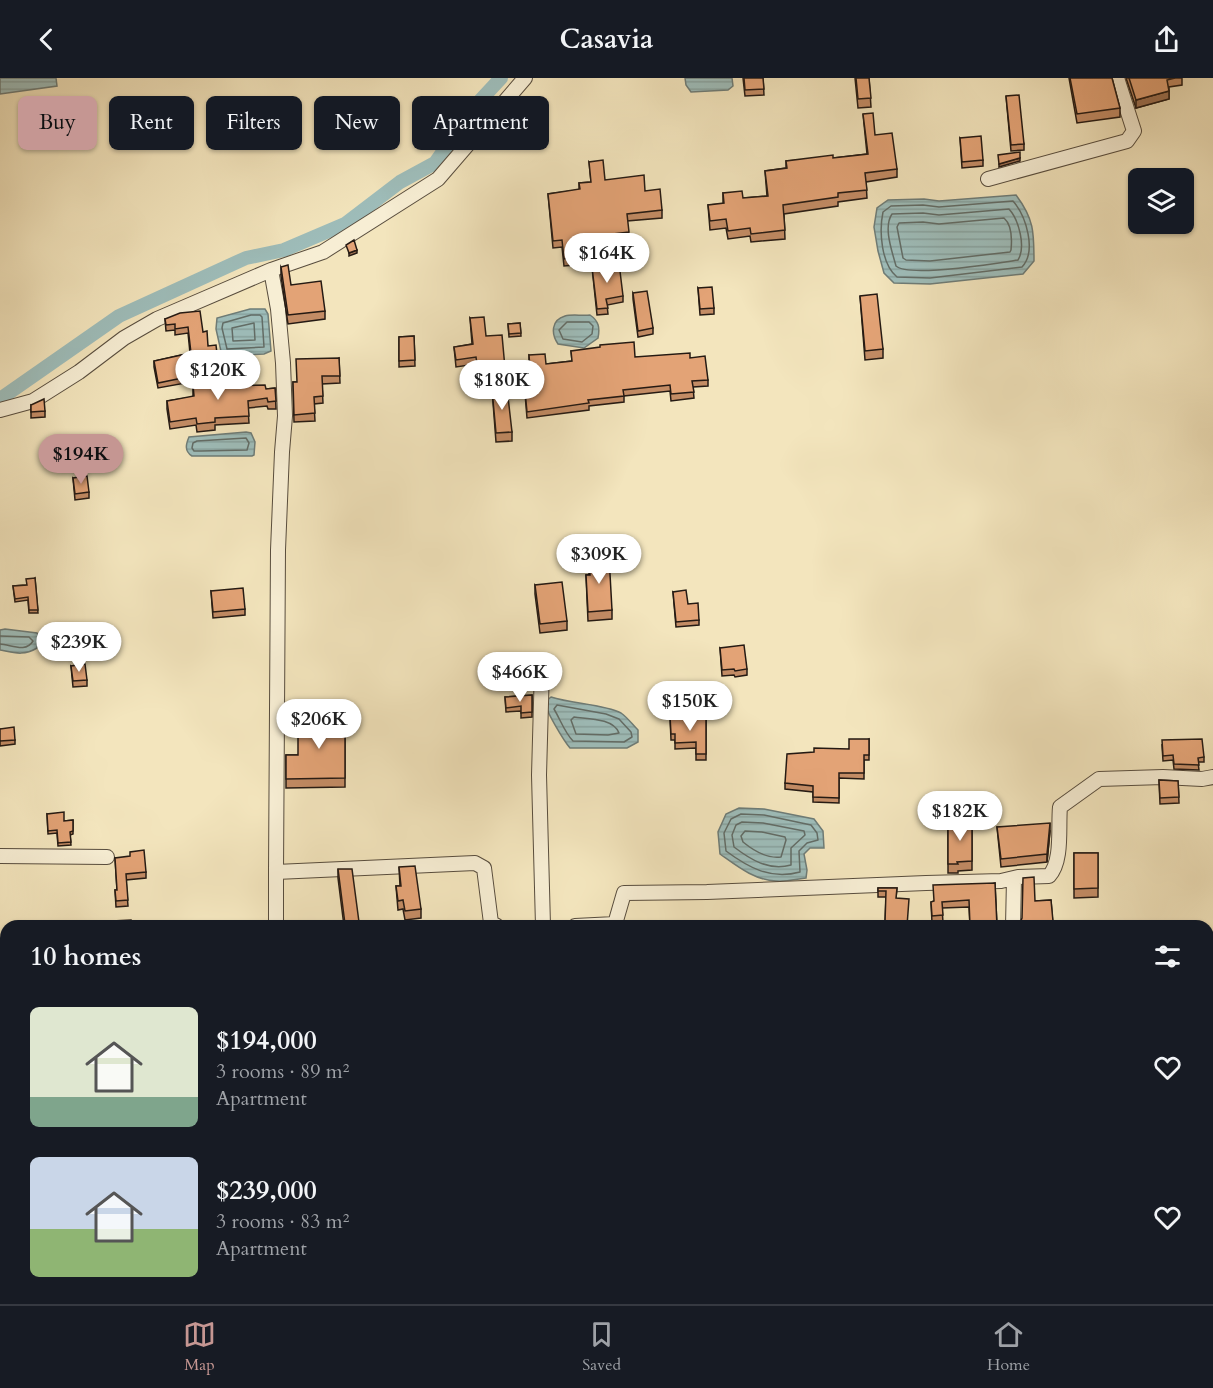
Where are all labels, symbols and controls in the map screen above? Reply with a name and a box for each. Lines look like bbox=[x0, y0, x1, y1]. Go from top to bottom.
text: Casavia bbox=[560, 21, 653, 58]
icon: back bbox=[30, 23, 63, 56]
icon: share bbox=[1150, 23, 1183, 56]
chip: Buy bbox=[18, 96, 97, 150]
chip: Rent bbox=[109, 96, 194, 150]
chip: Filters bbox=[206, 96, 302, 150]
chip: New bbox=[314, 96, 400, 150]
chip: Apartment bbox=[412, 96, 549, 150]
map controls bbox=[1128, 168, 1194, 234]
button: layers bbox=[1128, 168, 1194, 234]
pin: $164K bbox=[565, 233, 649, 284]
text: $164K bbox=[578, 239, 636, 266]
pin: $120K bbox=[176, 350, 260, 401]
text: $120K bbox=[189, 356, 247, 383]
pin: $180K bbox=[460, 360, 544, 411]
text: $180K bbox=[473, 366, 531, 393]
pin: $194K bbox=[39, 434, 123, 485]
text: $194K bbox=[52, 440, 110, 467]
pin: $309K bbox=[557, 534, 641, 585]
text: $309K bbox=[570, 540, 628, 567]
pin: $239K bbox=[37, 622, 121, 673]
text: $239K bbox=[50, 628, 108, 655]
pin: $466K bbox=[478, 652, 562, 703]
text: $466K bbox=[491, 658, 549, 685]
pin: $150K bbox=[648, 681, 732, 732]
text: $150K bbox=[661, 687, 719, 714]
pin: $206K bbox=[277, 699, 361, 750]
text: $206K bbox=[290, 705, 348, 732]
pin: $182K bbox=[918, 791, 1002, 842]
text: $182K bbox=[931, 797, 989, 824]
text: 10 homes bbox=[30, 939, 141, 974]
icon: filters bbox=[1151, 940, 1184, 973]
text: $194,000 bbox=[216, 1023, 317, 1058]
icon: home bbox=[78, 1031, 150, 1103]
icon: heart bbox=[1151, 1051, 1184, 1084]
text: 3 rooms · 89 m² bbox=[216, 1058, 349, 1085]
text: Apartment bbox=[216, 1085, 307, 1112]
text: $239,000 bbox=[216, 1173, 317, 1208]
icon: home bbox=[78, 1181, 150, 1253]
icon: heart bbox=[1151, 1201, 1184, 1234]
text: 3 rooms · 83 m² bbox=[216, 1208, 349, 1235]
text: Apartment bbox=[216, 1235, 307, 1262]
tab: Map bbox=[183, 1318, 216, 1376]
tab: Saved bbox=[582, 1318, 621, 1376]
tab: Home bbox=[987, 1318, 1030, 1376]

